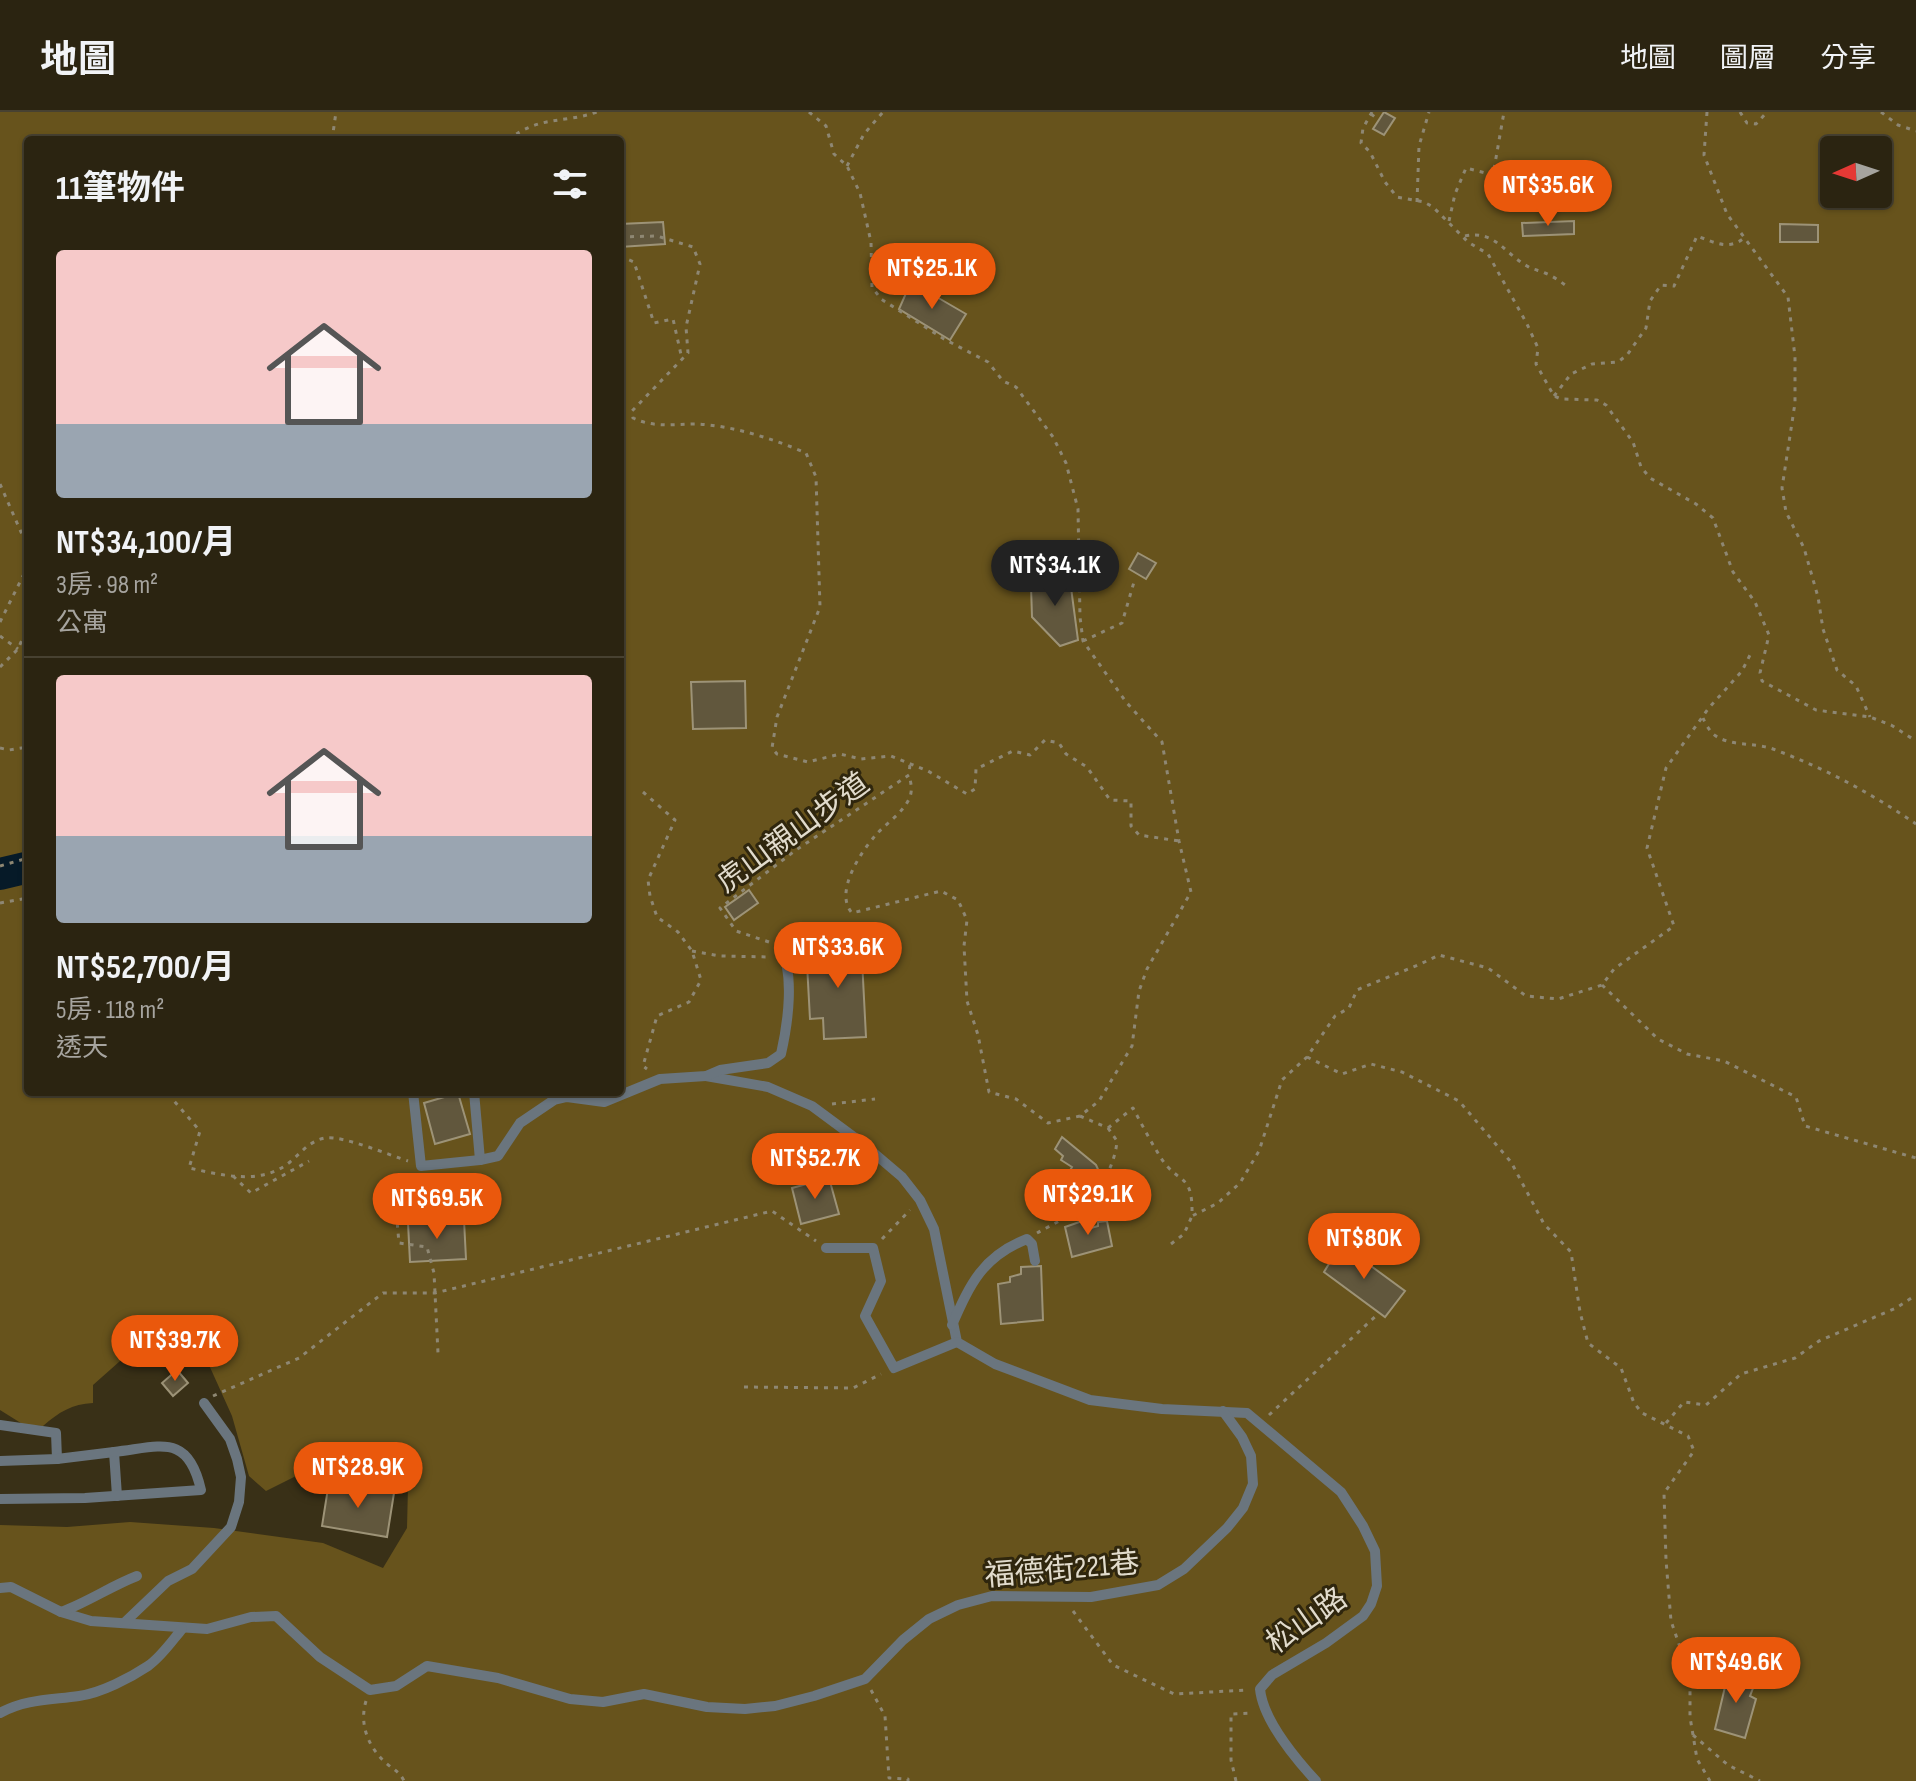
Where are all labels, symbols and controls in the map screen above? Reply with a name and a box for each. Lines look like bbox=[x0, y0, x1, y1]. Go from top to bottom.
text: 地圖 bbox=[40, 38, 116, 83]
text: 地圖 bbox=[1620, 42, 1676, 75]
text: 圖層 bbox=[1720, 42, 1776, 75]
text: 分享 bbox=[1820, 42, 1876, 75]
north arrow bbox=[1820, 136, 1892, 208]
map controls bbox=[1820, 136, 1892, 208]
pin: NT$35.6K bbox=[1465, 160, 1631, 228]
icon: filters bbox=[548, 162, 592, 206]
text: 11筆物件 bbox=[56, 168, 185, 209]
text: NT$35.6K bbox=[1502, 170, 1594, 201]
pin: NT$25.1K bbox=[849, 243, 1015, 311]
text: NT$25.1K bbox=[887, 253, 977, 284]
icon: home bbox=[252, 302, 396, 446]
text: NT$34,100/月 bbox=[56, 522, 236, 563]
pin: NT$34.1K bbox=[972, 540, 1138, 608]
text: NT$34.1K bbox=[1009, 550, 1101, 581]
text: 3房 · 98 m² bbox=[56, 570, 158, 601]
text: 公寓 bbox=[56, 608, 108, 639]
icon: home bbox=[252, 727, 396, 871]
street label: 虎山親山步道 bbox=[710, 766, 876, 900]
pin: NT$33.6K bbox=[755, 922, 921, 990]
text: NT$33.6K bbox=[792, 932, 884, 963]
text: NT$52,700/月 bbox=[56, 947, 235, 988]
text: 5房 · 118 m² bbox=[56, 995, 164, 1026]
text: 透天 bbox=[56, 1033, 108, 1064]
pin: NT$52.7K bbox=[732, 1133, 898, 1201]
text: NT$52.7K bbox=[770, 1143, 860, 1174]
pin: NT$29.1K bbox=[1005, 1169, 1171, 1237]
pin: NT$69.5K bbox=[354, 1173, 520, 1241]
text: NT$29.1K bbox=[1042, 1179, 1134, 1210]
text: NT$69.5K bbox=[391, 1183, 483, 1214]
pin: NT$80K bbox=[1299, 1213, 1429, 1281]
text: NT$80K bbox=[1326, 1223, 1402, 1254]
pin: NT$39.7K bbox=[92, 1315, 258, 1383]
text: NT$39.7K bbox=[129, 1325, 221, 1356]
pin: NT$28.9K bbox=[275, 1442, 441, 1510]
text: NT$28.9K bbox=[312, 1452, 404, 1483]
street label: 福德街221巷 bbox=[983, 1545, 1141, 1595]
street label: 松山路 bbox=[1260, 1580, 1354, 1662]
pin: NT$49.6K bbox=[1653, 1637, 1819, 1705]
text: NT$49.6K bbox=[1689, 1647, 1783, 1678]

